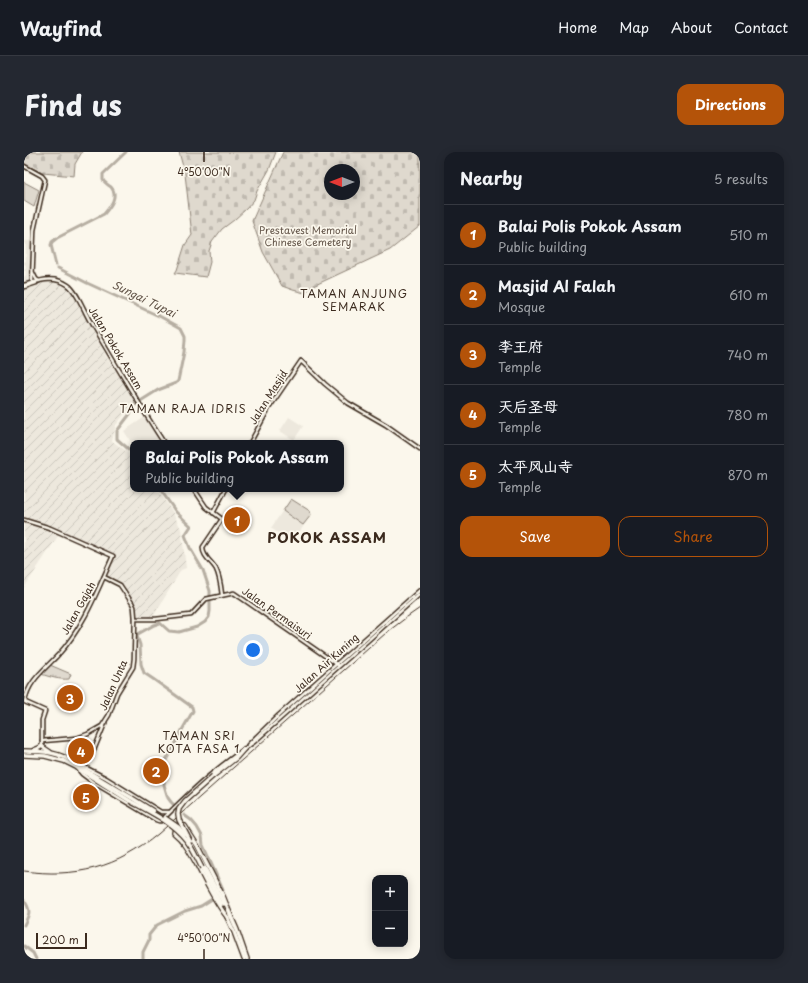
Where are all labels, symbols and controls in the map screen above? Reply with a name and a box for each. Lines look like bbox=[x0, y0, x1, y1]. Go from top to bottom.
text: Wayfind bbox=[20, 14, 102, 42]
text: Home bbox=[558, 17, 597, 38]
text: Map bbox=[619, 17, 649, 38]
text: About bbox=[671, 17, 712, 38]
text: Contact bbox=[734, 17, 788, 38]
text: Find us bbox=[24, 83, 122, 126]
button: Directions bbox=[677, 84, 784, 125]
text: 4°50'00"N bbox=[178, 164, 231, 179]
north arrow bbox=[324, 164, 360, 200]
text: Nearby bbox=[460, 165, 522, 191]
text: 5 results bbox=[714, 169, 768, 188]
text: Balai Polis Pokok Assam bbox=[498, 214, 682, 237]
park label: Prestavest Memorial Chinese Cemetery bbox=[259, 222, 357, 249]
text: 1 bbox=[470, 225, 476, 244]
text: 510 m bbox=[729, 225, 768, 244]
text: Public building bbox=[498, 237, 587, 256]
text: Masjid Al Falah bbox=[498, 274, 616, 297]
water label: Sungai Tupai bbox=[110, 276, 181, 322]
district label: TAMAN ANJUNG SEMARAK bbox=[300, 285, 408, 315]
text: 2 bbox=[468, 285, 478, 304]
text: 610 m bbox=[729, 285, 768, 304]
text: Mosque bbox=[498, 297, 545, 316]
street label: Jalan Pokok Assam bbox=[86, 304, 147, 392]
text: 李王府 bbox=[498, 334, 543, 357]
text: 3 bbox=[469, 345, 477, 364]
text: 740 m bbox=[727, 345, 768, 364]
text: Temple bbox=[498, 357, 541, 376]
street label: Jalan Masjid bbox=[245, 366, 290, 427]
text: 天后圣母 bbox=[498, 394, 558, 417]
district label: TAMAN RAJA IDRIS bbox=[119, 400, 247, 417]
text: 4 bbox=[469, 405, 477, 424]
text: 780 m bbox=[727, 405, 768, 424]
text: Temple bbox=[498, 417, 541, 436]
popup bbox=[130, 440, 344, 492]
text: Balai Polis Pokok Assam bbox=[145, 445, 329, 468]
text: 太平风山寺 bbox=[498, 454, 573, 477]
text: 5 bbox=[469, 465, 477, 484]
text: 870 m bbox=[728, 465, 768, 484]
text: Public building bbox=[145, 468, 234, 487]
text: Temple bbox=[498, 477, 541, 496]
pin: 1 bbox=[224, 505, 250, 535]
button: Save bbox=[460, 516, 610, 557]
button: Share bbox=[618, 516, 768, 557]
district label: POKOK ASSAM bbox=[267, 527, 387, 548]
street label: Jalan Gajah bbox=[57, 578, 98, 637]
street label: Jalan Permaisuri bbox=[239, 583, 315, 642]
street label: Jalan Air Kuning bbox=[290, 629, 361, 696]
your location bbox=[243, 640, 263, 660]
street label: Jalan Unta bbox=[95, 656, 131, 713]
pin: 3 bbox=[57, 683, 83, 713]
district label: TAMAN SRI KOTA FASA 1 bbox=[158, 727, 240, 757]
pin: 4 bbox=[68, 736, 94, 766]
pin: 2 bbox=[143, 756, 169, 786]
pin: 5 bbox=[73, 782, 99, 812]
map controls bbox=[372, 875, 408, 947]
button: + bbox=[372, 875, 408, 911]
button: − bbox=[372, 911, 408, 947]
text: 4°50'00"N bbox=[178, 930, 231, 945]
scale bar bbox=[36, 931, 87, 950]
text: 200 m bbox=[42, 931, 79, 948]

